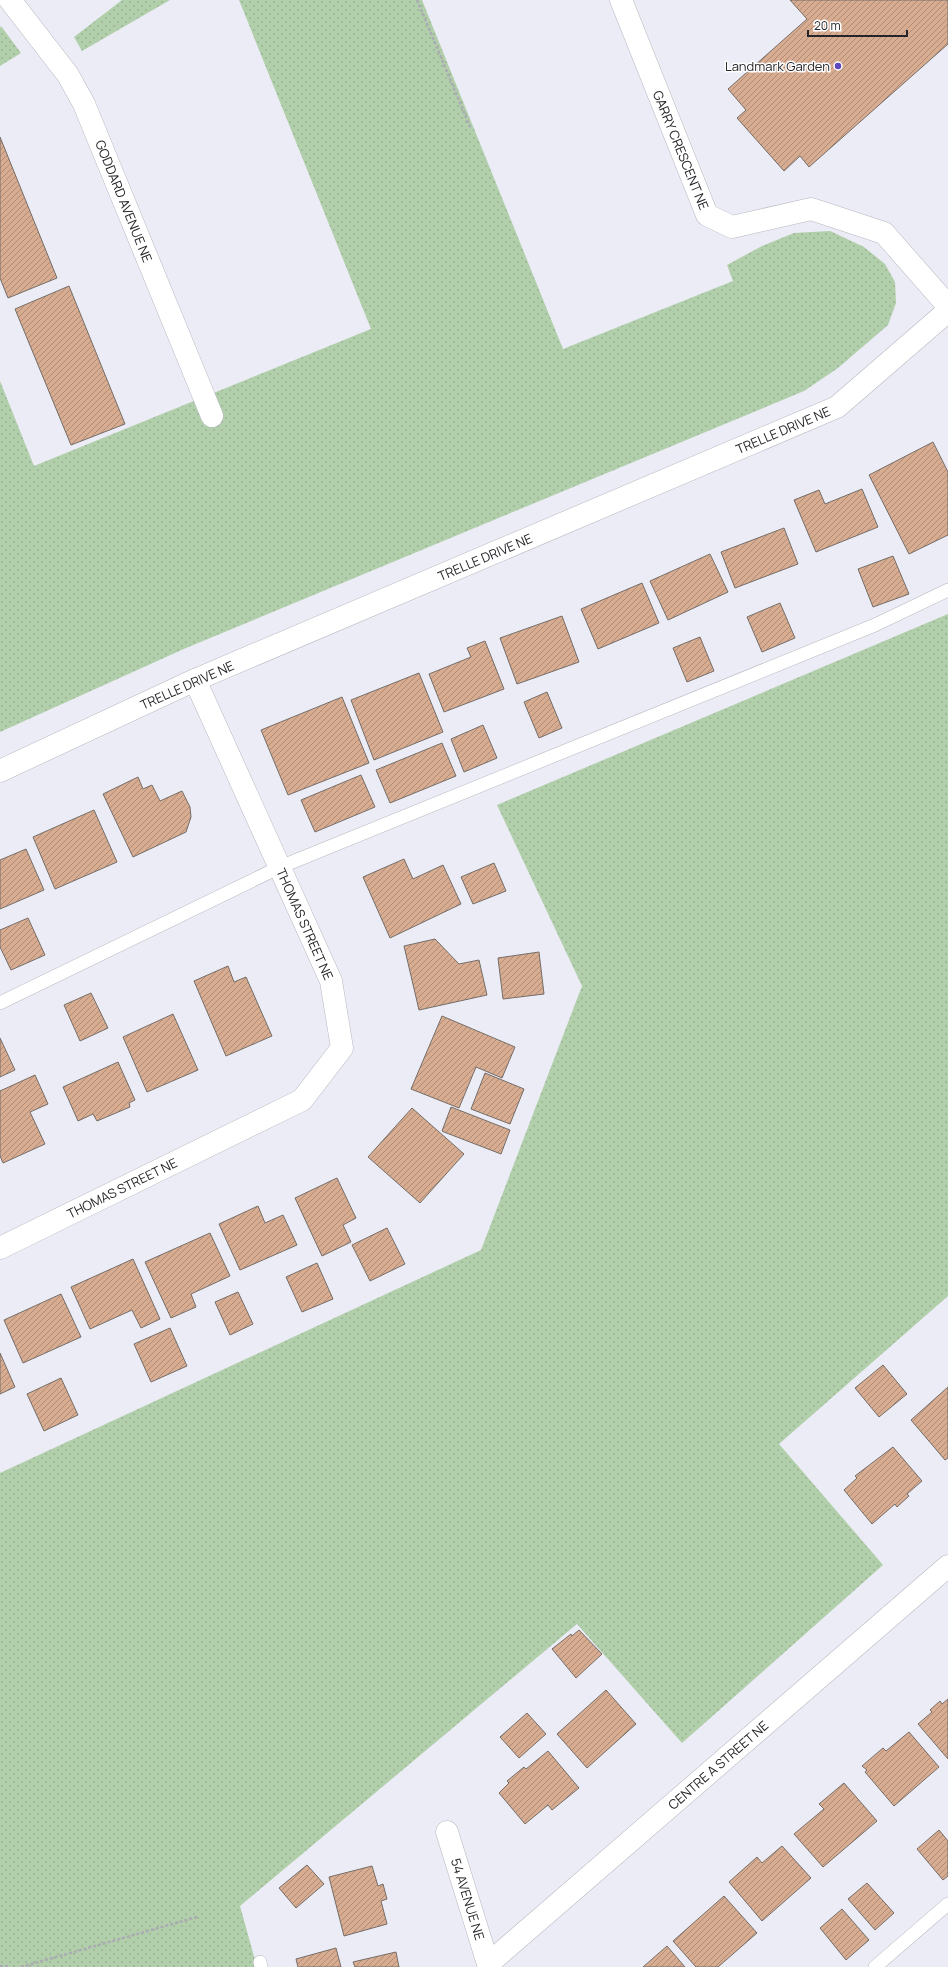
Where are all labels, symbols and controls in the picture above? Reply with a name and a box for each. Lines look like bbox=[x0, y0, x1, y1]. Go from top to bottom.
scale bar bbox=[808, 12, 907, 38]
text: 20 m bbox=[814, 17, 841, 34]
place label: Landmark Garden bbox=[725, 57, 830, 75]
marker: Landmark Garden bbox=[833, 61, 843, 71]
street label: GARRY CRESCENT NE bbox=[649, 88, 713, 212]
street label: GODDARD AVENUE NE bbox=[91, 137, 157, 265]
street label: TRELLE DRIVE NE bbox=[733, 402, 833, 458]
street label: TRELLE DRIVE NE bbox=[435, 529, 535, 585]
street label: TRELLE DRIVE NE bbox=[137, 656, 237, 714]
street label: THOMAS STREET NE bbox=[272, 865, 338, 983]
street label: THOMAS STREET NE bbox=[64, 1153, 180, 1223]
street label: CENTRE A STREET NE bbox=[664, 1716, 772, 1814]
street label: 54 AVENUE NE bbox=[447, 1856, 489, 1942]

